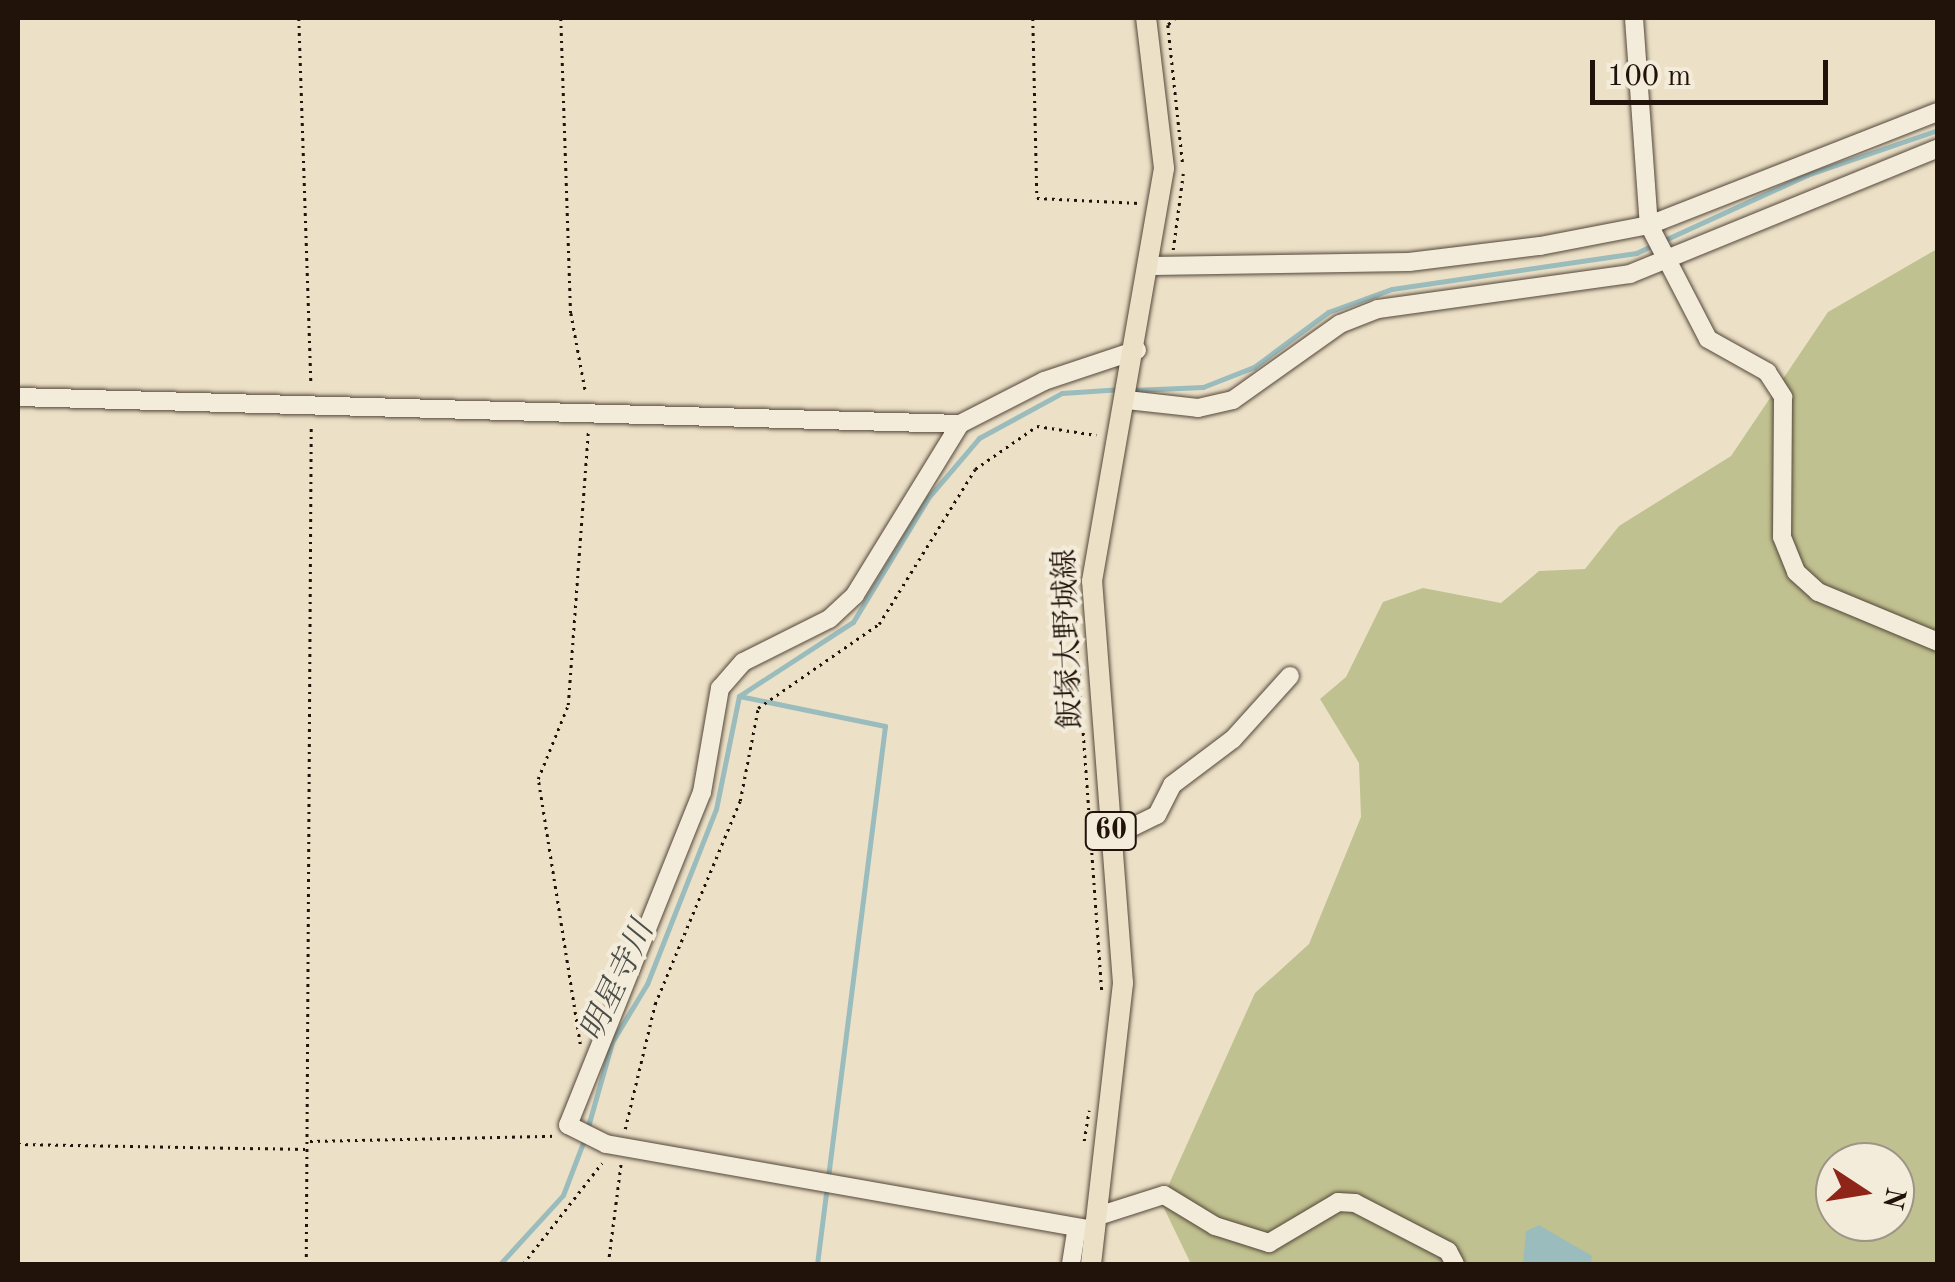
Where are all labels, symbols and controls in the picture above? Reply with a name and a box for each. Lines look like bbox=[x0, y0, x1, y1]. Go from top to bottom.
scale bar bbox=[1595, 40, 1832, 102]
text: 100 m bbox=[1607, 62, 1691, 92]
street label: 飯塚大野城線 bbox=[1048, 548, 1090, 730]
road number: 60 bbox=[1084, 808, 1138, 854]
water label: 明星寺川 bbox=[575, 916, 663, 1048]
north arrow bbox=[1815, 1142, 1915, 1242]
text: N bbox=[1876, 1184, 1908, 1211]

